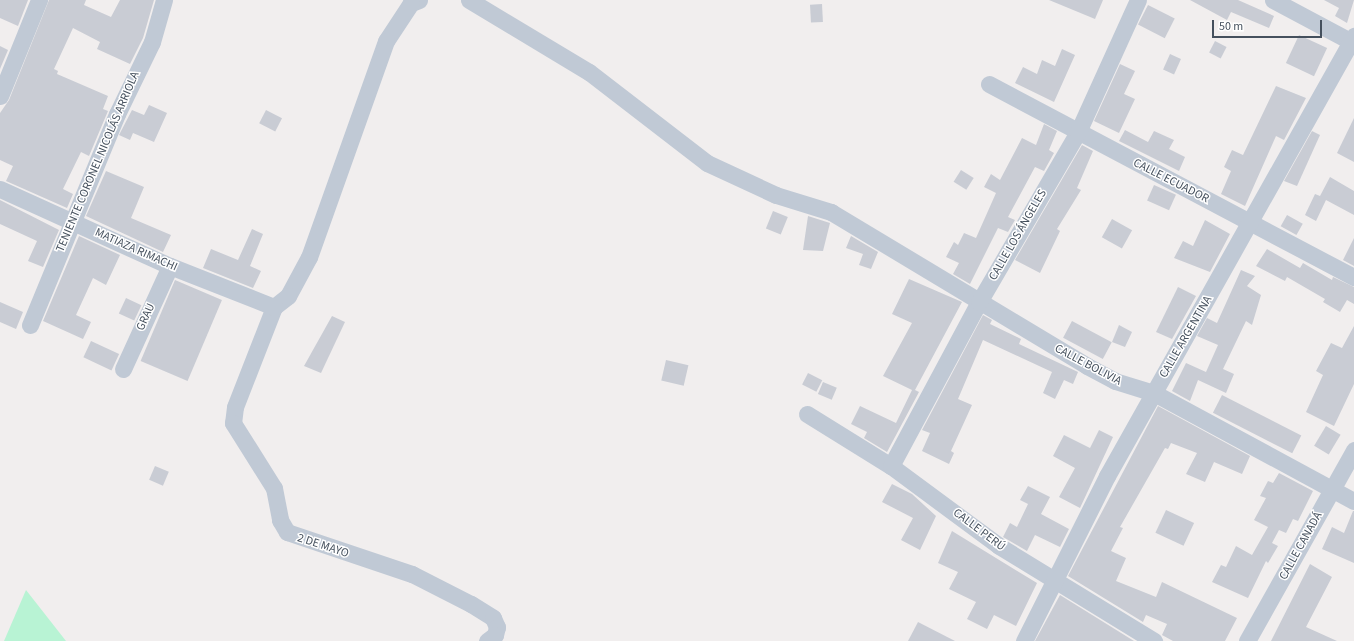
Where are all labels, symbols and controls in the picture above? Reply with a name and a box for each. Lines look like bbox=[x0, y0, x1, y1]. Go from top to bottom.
scale bar bbox=[1214, 12, 1324, 38]
text: 50 m bbox=[1219, 18, 1243, 35]
street label: TENIENTE CORONEL NICOLÁS ARRIOLA bbox=[53, 70, 143, 254]
street label: CALLE ECUADOR bbox=[1131, 156, 1211, 206]
street label: CALLE LOS ÁNGELES bbox=[986, 187, 1050, 283]
street label: MATIAZA RIMACHI bbox=[92, 225, 180, 275]
street label: CALLE ARGENTINA bbox=[1157, 293, 1215, 381]
street label: GRAU bbox=[134, 301, 158, 333]
street label: CALLE BOLIVIA bbox=[1052, 341, 1124, 389]
street label: CALLE PERÚ bbox=[950, 506, 1008, 554]
street label: CALLE CANADÁ bbox=[1276, 510, 1326, 582]
street label: 2 DE MAYO bbox=[296, 531, 350, 561]

